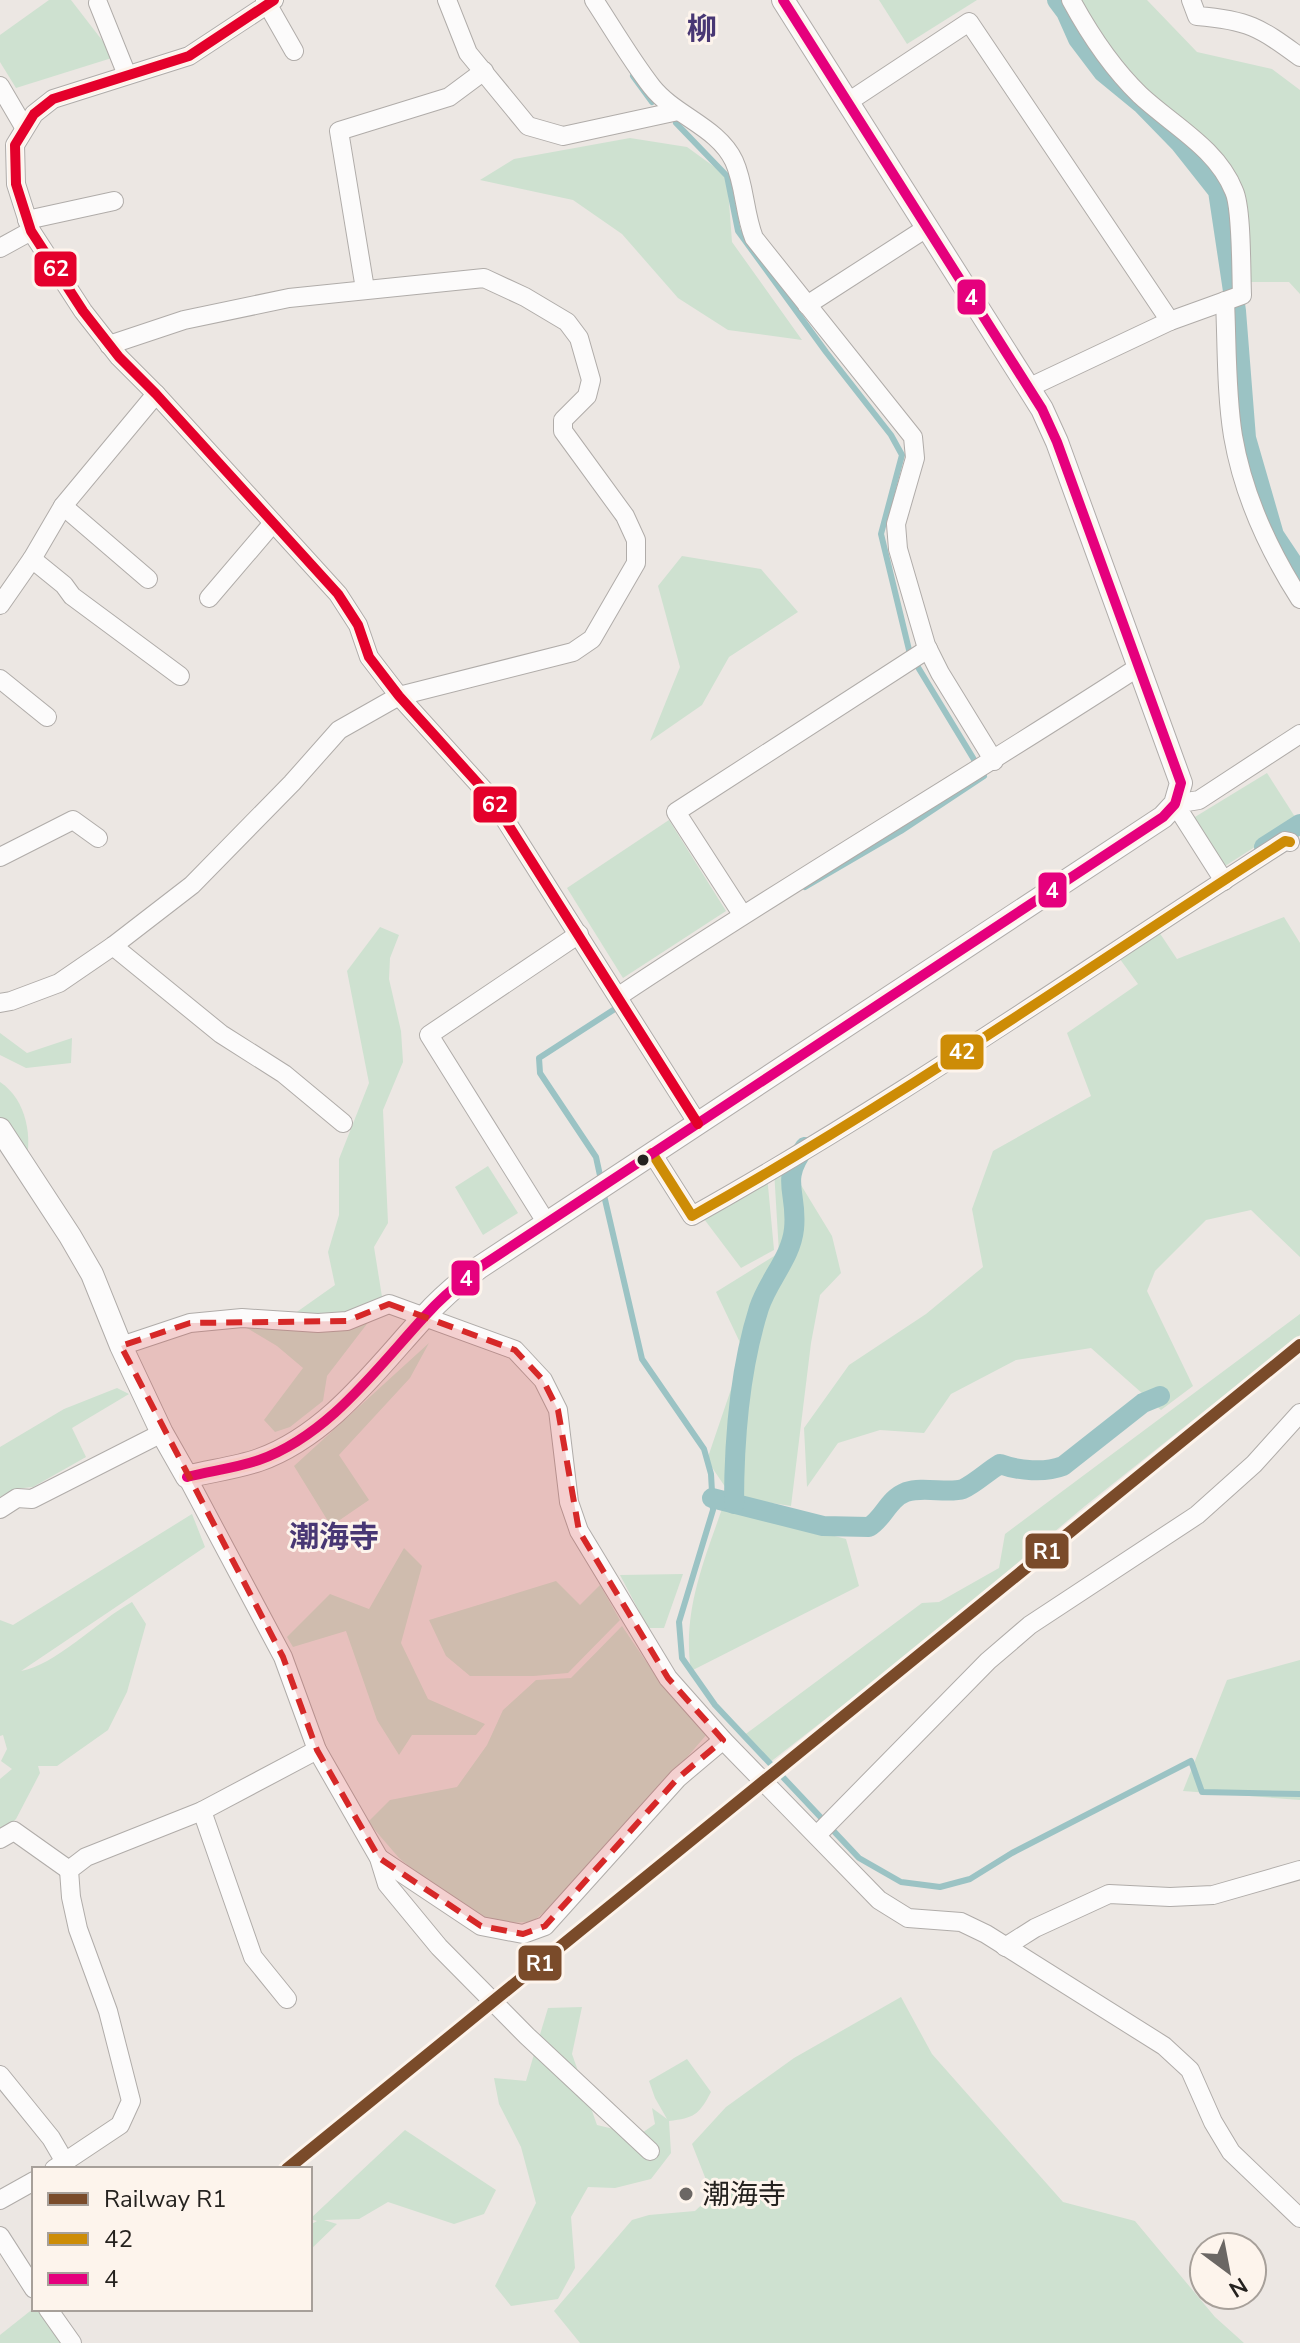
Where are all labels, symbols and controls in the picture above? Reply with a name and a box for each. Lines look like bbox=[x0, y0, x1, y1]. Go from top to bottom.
district label: 柳 bbox=[687, 9, 717, 50]
line badge: 62 bbox=[33, 250, 78, 288]
text: 62 bbox=[43, 254, 69, 284]
line badge: 4 bbox=[956, 278, 987, 316]
text: 4 bbox=[964, 283, 978, 313]
line badge: 62 bbox=[472, 785, 518, 824]
text: 62 bbox=[482, 790, 508, 820]
line badge: 4 bbox=[1037, 871, 1068, 909]
text: 4 bbox=[1045, 876, 1059, 906]
line badge: 42 bbox=[939, 1033, 985, 1071]
text: 42 bbox=[949, 1037, 975, 1067]
unlabelled marker bbox=[635, 1152, 651, 1168]
line badge: 4 bbox=[450, 1259, 481, 1297]
text: 4 bbox=[459, 1264, 473, 1294]
district label: 潮海寺 bbox=[289, 1517, 379, 1558]
line badge: R1 bbox=[1024, 1532, 1070, 1570]
text: R1 bbox=[1033, 1537, 1061, 1567]
line badge: R1 bbox=[517, 1944, 563, 1982]
text: R1 bbox=[526, 1949, 554, 1979]
legend bbox=[32, 2167, 312, 2311]
place label: 潮海寺 bbox=[702, 2176, 786, 2214]
text: Railway R1 bbox=[104, 2183, 227, 2215]
marker: 潮海寺 bbox=[677, 2185, 695, 2203]
text: 42 bbox=[104, 2223, 133, 2255]
north arrow bbox=[1188, 2231, 1268, 2311]
text: 4 bbox=[104, 2263, 118, 2295]
text: N bbox=[1223, 2270, 1253, 2304]

